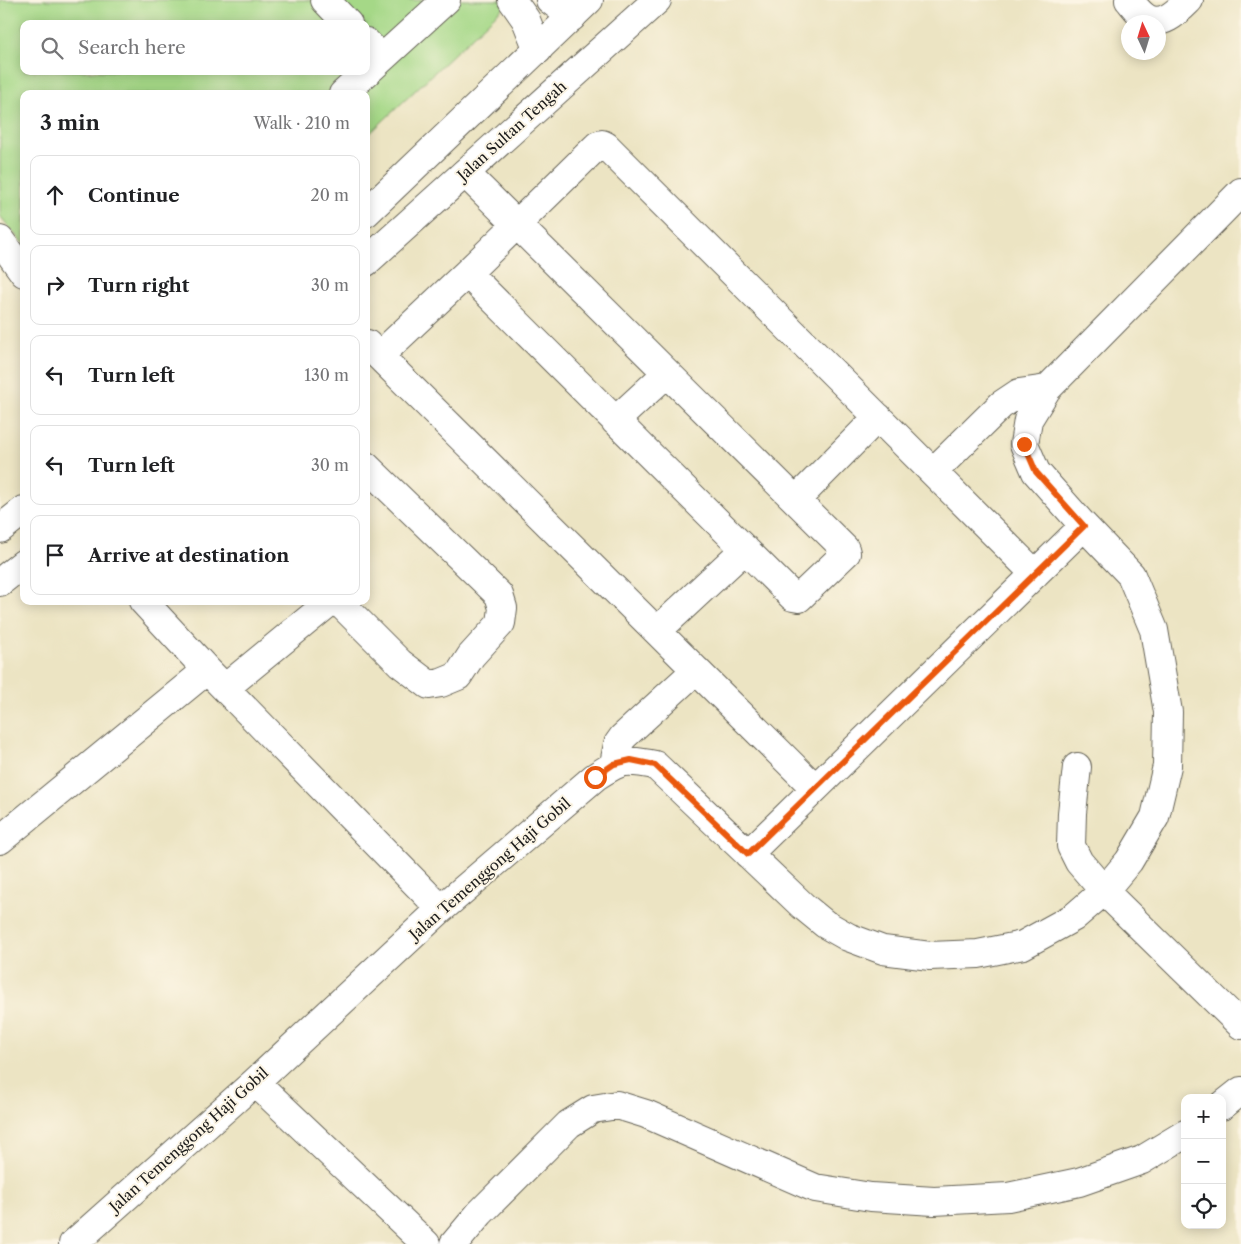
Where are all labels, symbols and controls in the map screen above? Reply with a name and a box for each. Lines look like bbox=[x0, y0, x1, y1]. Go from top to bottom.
north arrow bbox=[1121, 15, 1166, 60]
search box bbox=[20, 20, 370, 75]
icon: search bbox=[38, 34, 66, 62]
text: Search here bbox=[78, 36, 186, 59]
street label: Jalan Sultan Tengah bbox=[452, 76, 571, 186]
text: 3 min bbox=[40, 110, 100, 135]
text: Walk · 210 m bbox=[254, 113, 350, 133]
icon: ahead bbox=[41, 181, 69, 209]
text: Continue bbox=[88, 184, 180, 207]
text: 20 m bbox=[310, 185, 349, 205]
icon: right bbox=[41, 271, 69, 299]
text: Turn right bbox=[88, 274, 189, 297]
text: 30 m bbox=[311, 275, 349, 295]
icon: left bbox=[41, 361, 69, 389]
text: Turn left bbox=[88, 364, 175, 387]
text: 130 m bbox=[304, 365, 349, 385]
route end bbox=[1013, 433, 1036, 456]
icon: left bbox=[41, 451, 69, 479]
text: Turn left bbox=[88, 454, 175, 477]
text: 30 m bbox=[311, 455, 349, 475]
icon: arrive bbox=[41, 541, 69, 569]
text: Arrive at destination bbox=[88, 544, 289, 567]
route start bbox=[584, 766, 607, 789]
street label: Jalan Temenggong Haji Gobil bbox=[404, 793, 575, 945]
street label: Jalan Temenggong Haji Gobil bbox=[104, 1063, 272, 1217]
map controls bbox=[1181, 1094, 1226, 1229]
button: + bbox=[1181, 1094, 1226, 1139]
button: − bbox=[1181, 1139, 1226, 1184]
button: locate bbox=[1181, 1184, 1226, 1229]

